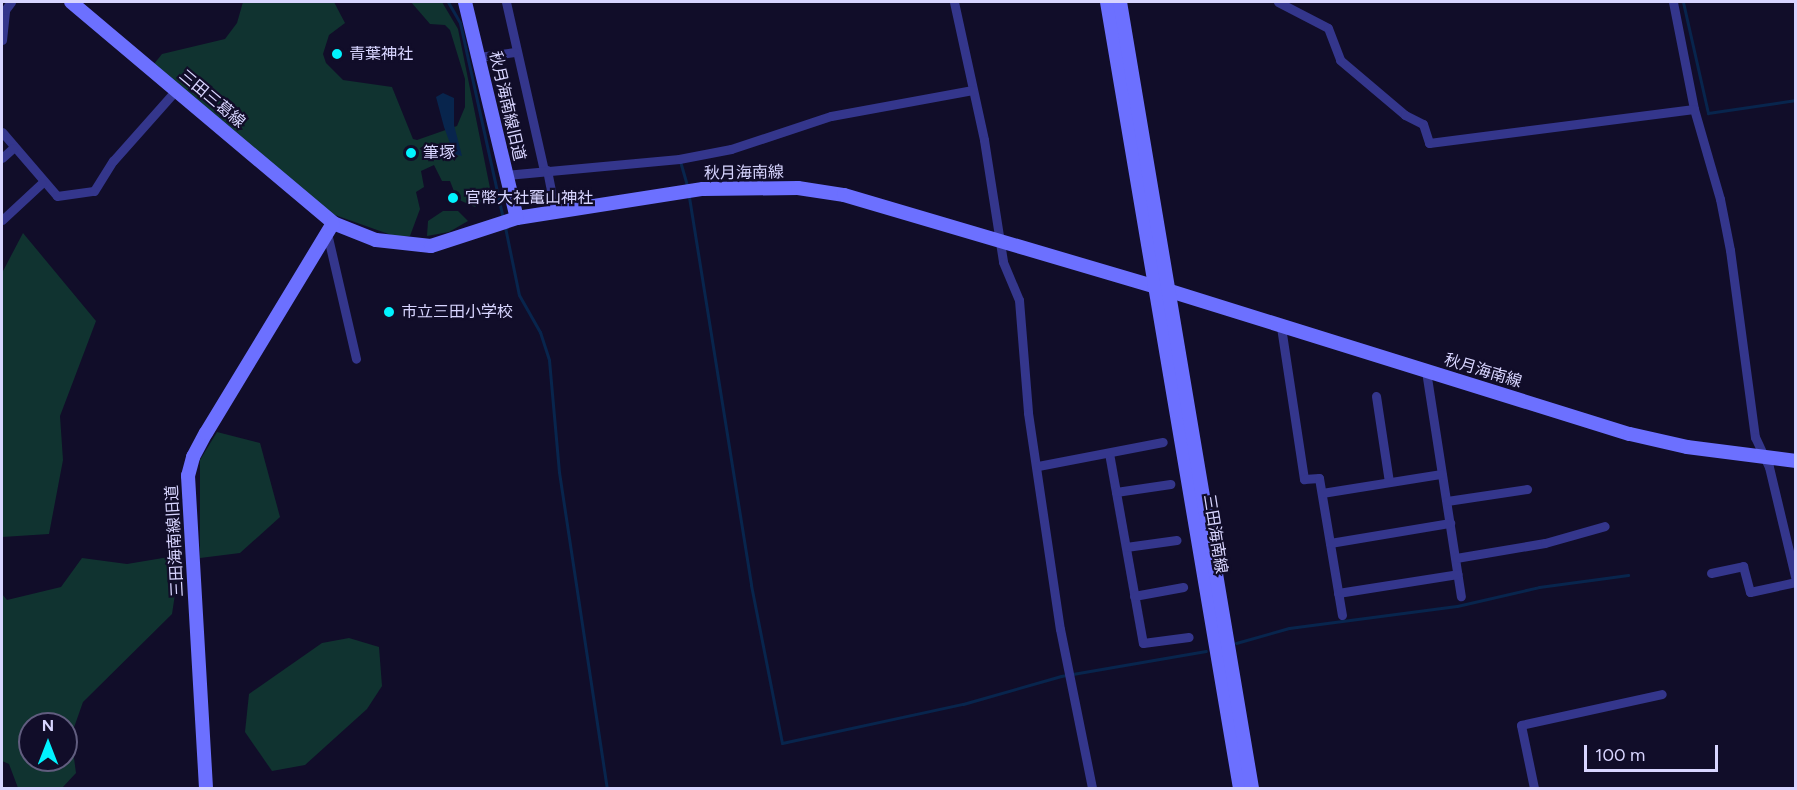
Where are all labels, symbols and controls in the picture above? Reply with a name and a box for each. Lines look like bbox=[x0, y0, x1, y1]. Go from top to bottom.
place label: 青葉神社 bbox=[349, 44, 413, 64]
marker: 青葉神社 bbox=[330, 47, 344, 61]
street label: 秋月海南線旧道 bbox=[485, 49, 529, 163]
street label: 三田三葛線 bbox=[175, 66, 249, 132]
place label: 筆塚 bbox=[423, 143, 455, 163]
marker: 筆塚 bbox=[404, 146, 418, 160]
street label: 秋月海南線 bbox=[704, 163, 784, 183]
place label: 官幣大社竃山神社 bbox=[465, 188, 593, 208]
marker: 官幣大社竃山神社 bbox=[446, 191, 460, 205]
place label: 市立三田小学校 bbox=[401, 302, 513, 322]
marker: 市立三田小学校 bbox=[382, 305, 396, 319]
street label: 秋月海南線 bbox=[1442, 350, 1524, 392]
street label: 三田海南線旧道 bbox=[162, 485, 188, 597]
street label: 三田海南線 bbox=[1199, 493, 1231, 575]
north arrow bbox=[18, 712, 78, 772]
text: N bbox=[42, 716, 54, 735]
scale bar bbox=[1587, 733, 1720, 771]
text: 100 m bbox=[1595, 744, 1645, 766]

